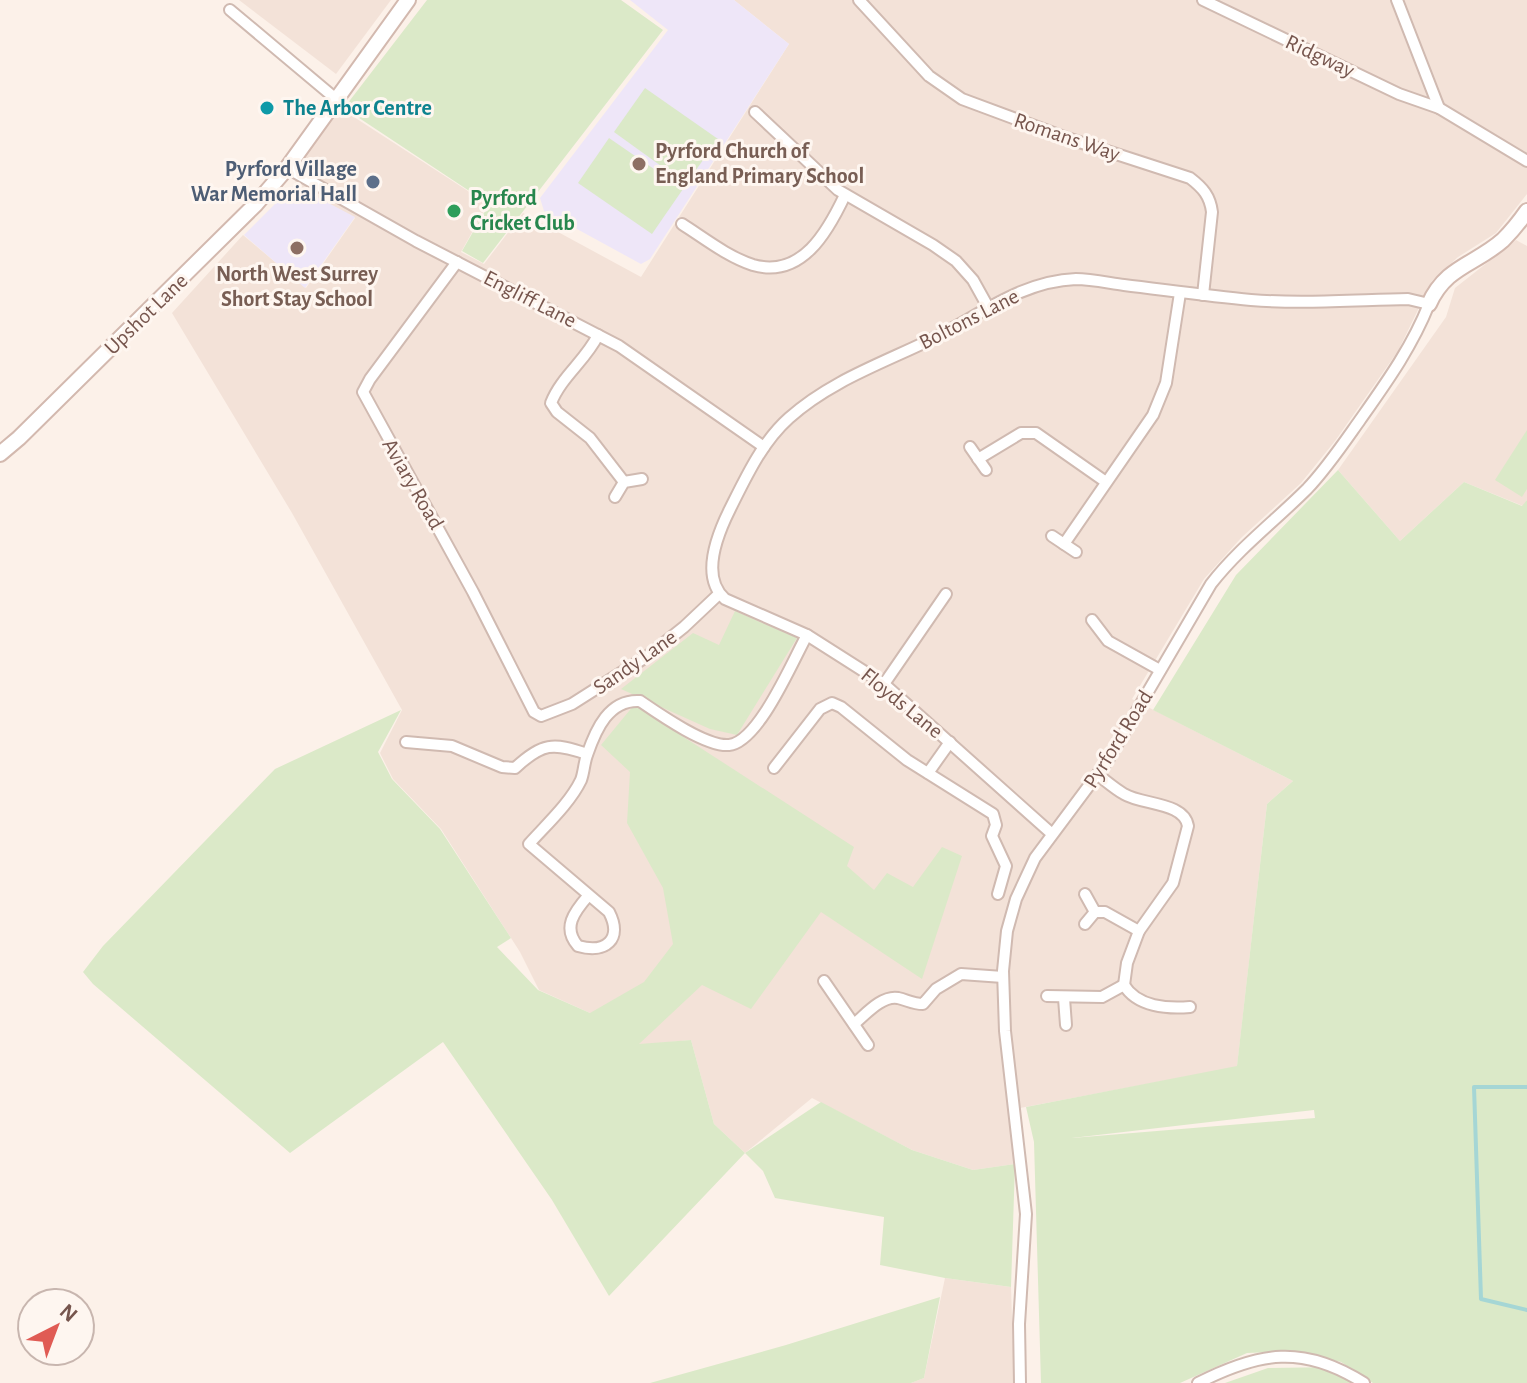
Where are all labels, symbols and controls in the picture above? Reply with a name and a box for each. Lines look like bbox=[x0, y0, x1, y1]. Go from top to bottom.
street label: Ridgway bbox=[1282, 31, 1358, 82]
place label: The Arbor Centre bbox=[283, 97, 432, 119]
marker: The Arbor Centre bbox=[258, 99, 276, 117]
street label: Romans Way bbox=[1011, 109, 1123, 166]
place label: Pyrford Church of England Primary School bbox=[655, 140, 864, 188]
marker: Pyrford Church of England Primary School bbox=[630, 155, 648, 173]
place label: Pyrford Village War Memorial Hall bbox=[191, 158, 357, 205]
marker: Pyrford Village War Memorial Hall bbox=[364, 173, 382, 191]
place label: Pyrford Cricket Club bbox=[470, 187, 575, 234]
marker: Pyrford Cricket Club bbox=[445, 202, 463, 220]
marker: North West Surrey Short Stay School bbox=[288, 239, 306, 257]
place label: North West Surrey Short Stay School bbox=[216, 263, 378, 311]
street label: Engliff Lane bbox=[480, 266, 580, 332]
street label: Upshot Lane bbox=[100, 269, 192, 359]
street label: Boltons Lane bbox=[916, 284, 1022, 354]
street label: Aviary Road bbox=[378, 435, 448, 533]
street label: Sandy Lane bbox=[589, 625, 681, 699]
street label: Floyds Lane bbox=[857, 664, 947, 742]
street label: Pyrford Road bbox=[1079, 686, 1157, 792]
north arrow bbox=[16, 1287, 96, 1367]
text: N bbox=[56, 1300, 82, 1326]

